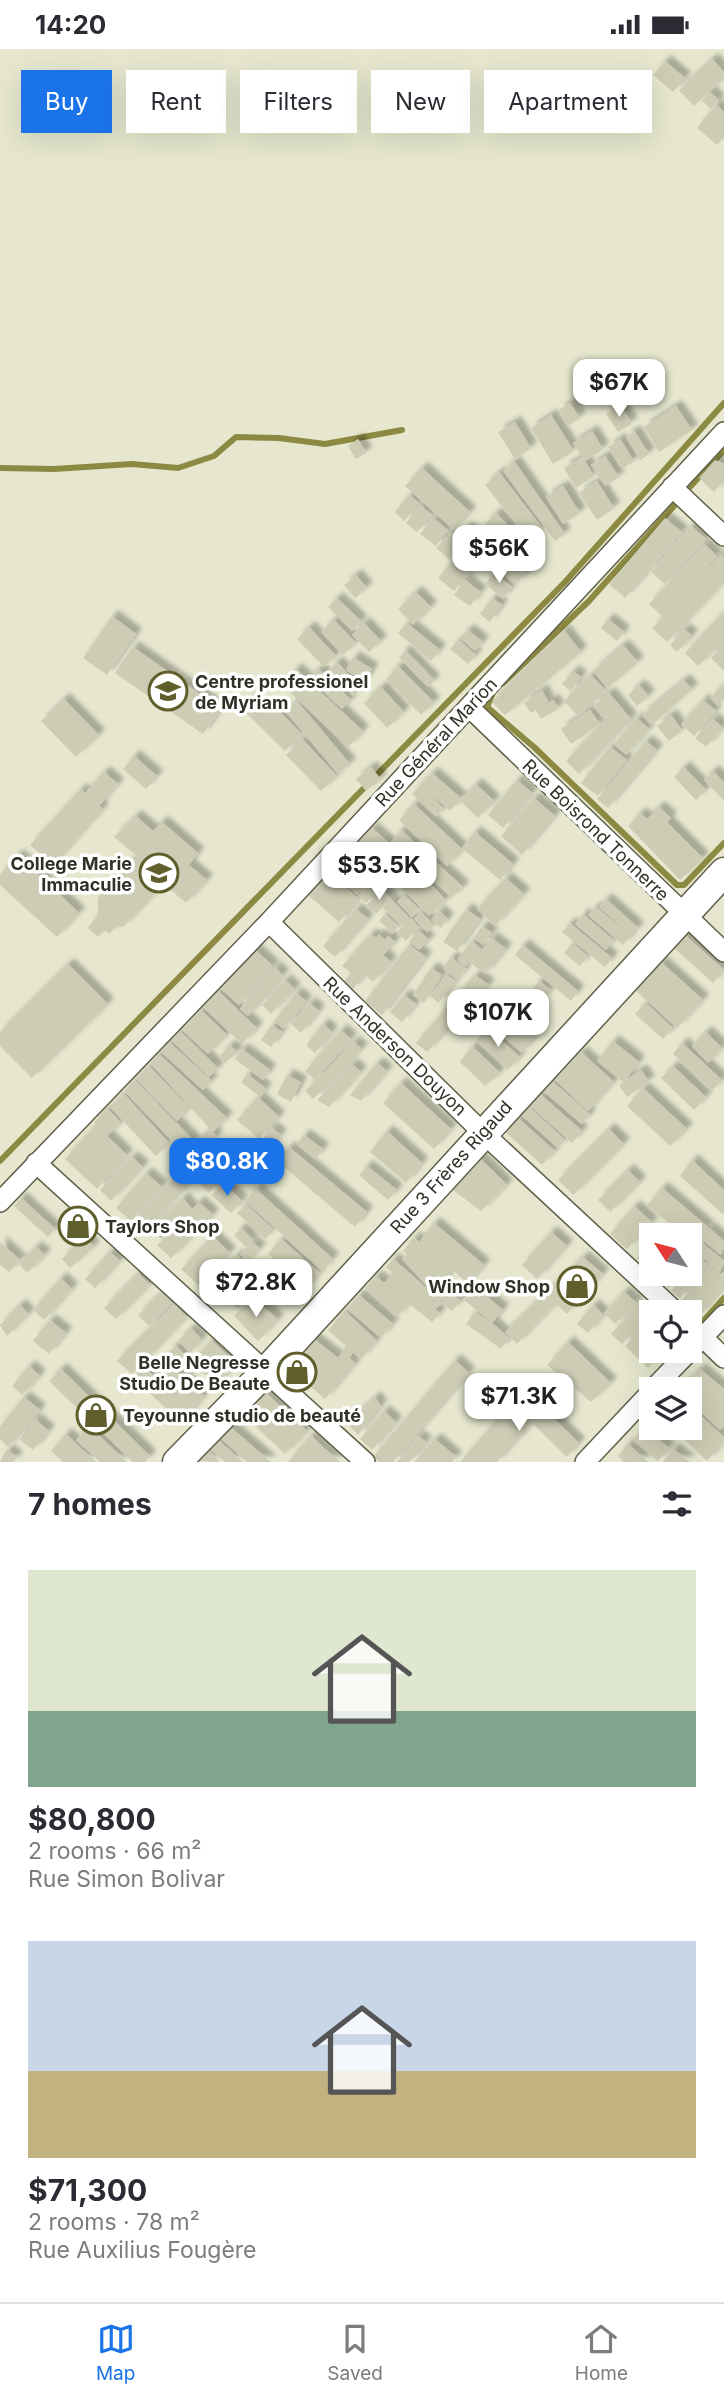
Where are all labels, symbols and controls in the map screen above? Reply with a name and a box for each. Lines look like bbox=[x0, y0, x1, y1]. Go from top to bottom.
text: 14:20 bbox=[35, 9, 106, 40]
chip: Buy bbox=[21, 70, 112, 133]
chip: Rent bbox=[126, 70, 226, 133]
chip: Filters bbox=[240, 70, 357, 133]
chip: New bbox=[371, 70, 470, 133]
chip: Apartment bbox=[484, 70, 652, 133]
pin: $67K bbox=[578, 359, 660, 419]
text: $67K bbox=[589, 368, 649, 396]
pin: $56K bbox=[458, 525, 540, 585]
text: $56K bbox=[468, 534, 530, 562]
school or university icon: Centre professionel de Myriam bbox=[147, 670, 189, 712]
place label: Centre professionel de Myriam bbox=[195, 671, 368, 713]
street label: Rue Général Marion bbox=[371, 673, 501, 811]
street label: Rue Boisrond Tonnerre bbox=[519, 755, 673, 905]
pin: $53.5K bbox=[322, 843, 436, 902]
text: $53.5K bbox=[338, 851, 420, 879]
school or university icon: College Marie Immaculie bbox=[138, 852, 180, 894]
place label: College Marie Immaculie bbox=[11, 853, 132, 895]
street label: Rue Anderson Douyon bbox=[319, 972, 471, 1120]
pin: $107K bbox=[449, 989, 547, 1049]
text: $107K bbox=[463, 998, 533, 1026]
street label: Rue 3 Frères Rigaud bbox=[386, 1096, 516, 1238]
pin: $80.8K bbox=[170, 1139, 284, 1198]
text: $80.8K bbox=[185, 1147, 269, 1175]
shop icon: Taylors Shop bbox=[57, 1205, 99, 1247]
place label: Taylors Shop bbox=[105, 1216, 220, 1237]
north arrow bbox=[639, 1223, 702, 1286]
map controls bbox=[639, 1223, 702, 1440]
pin: $72.8K bbox=[199, 1259, 313, 1319]
shop icon: Window Shop bbox=[556, 1265, 598, 1307]
text: $72.8K bbox=[215, 1268, 297, 1296]
place label: Window Shop bbox=[428, 1276, 550, 1297]
button: locate bbox=[639, 1300, 702, 1363]
shop icon: Belle Negresse Studio De Beaute bbox=[276, 1351, 318, 1393]
place label: Belle Negresse Studio De Beaute bbox=[119, 1352, 270, 1394]
pin: $71.3K bbox=[462, 1373, 576, 1433]
button: layers bbox=[639, 1377, 702, 1440]
text: $71.3K bbox=[481, 1382, 557, 1410]
shop icon: Teyounne studio de beauté bbox=[75, 1394, 117, 1436]
place label: Teyounne studio de beauté bbox=[123, 1405, 361, 1426]
icon: filters bbox=[658, 1485, 696, 1523]
text: 7 homes bbox=[28, 1486, 152, 1522]
icon: home bbox=[299, 1616, 425, 1742]
text: $80,800 bbox=[28, 1801, 156, 1837]
text: 2 rooms · 66 m² bbox=[28, 1837, 202, 1865]
text: Rue Simon Bolivar bbox=[28, 1865, 225, 1893]
icon: home bbox=[299, 1987, 425, 2113]
text: $71,300 bbox=[28, 2172, 147, 2208]
text: 2 rooms · 78 m² bbox=[28, 2208, 200, 2236]
text: Rue Auxilius Fougère bbox=[28, 2236, 256, 2264]
tab: Map bbox=[96, 2320, 135, 2385]
tab: Saved bbox=[327, 2320, 383, 2385]
tab: Home bbox=[575, 2320, 628, 2385]

